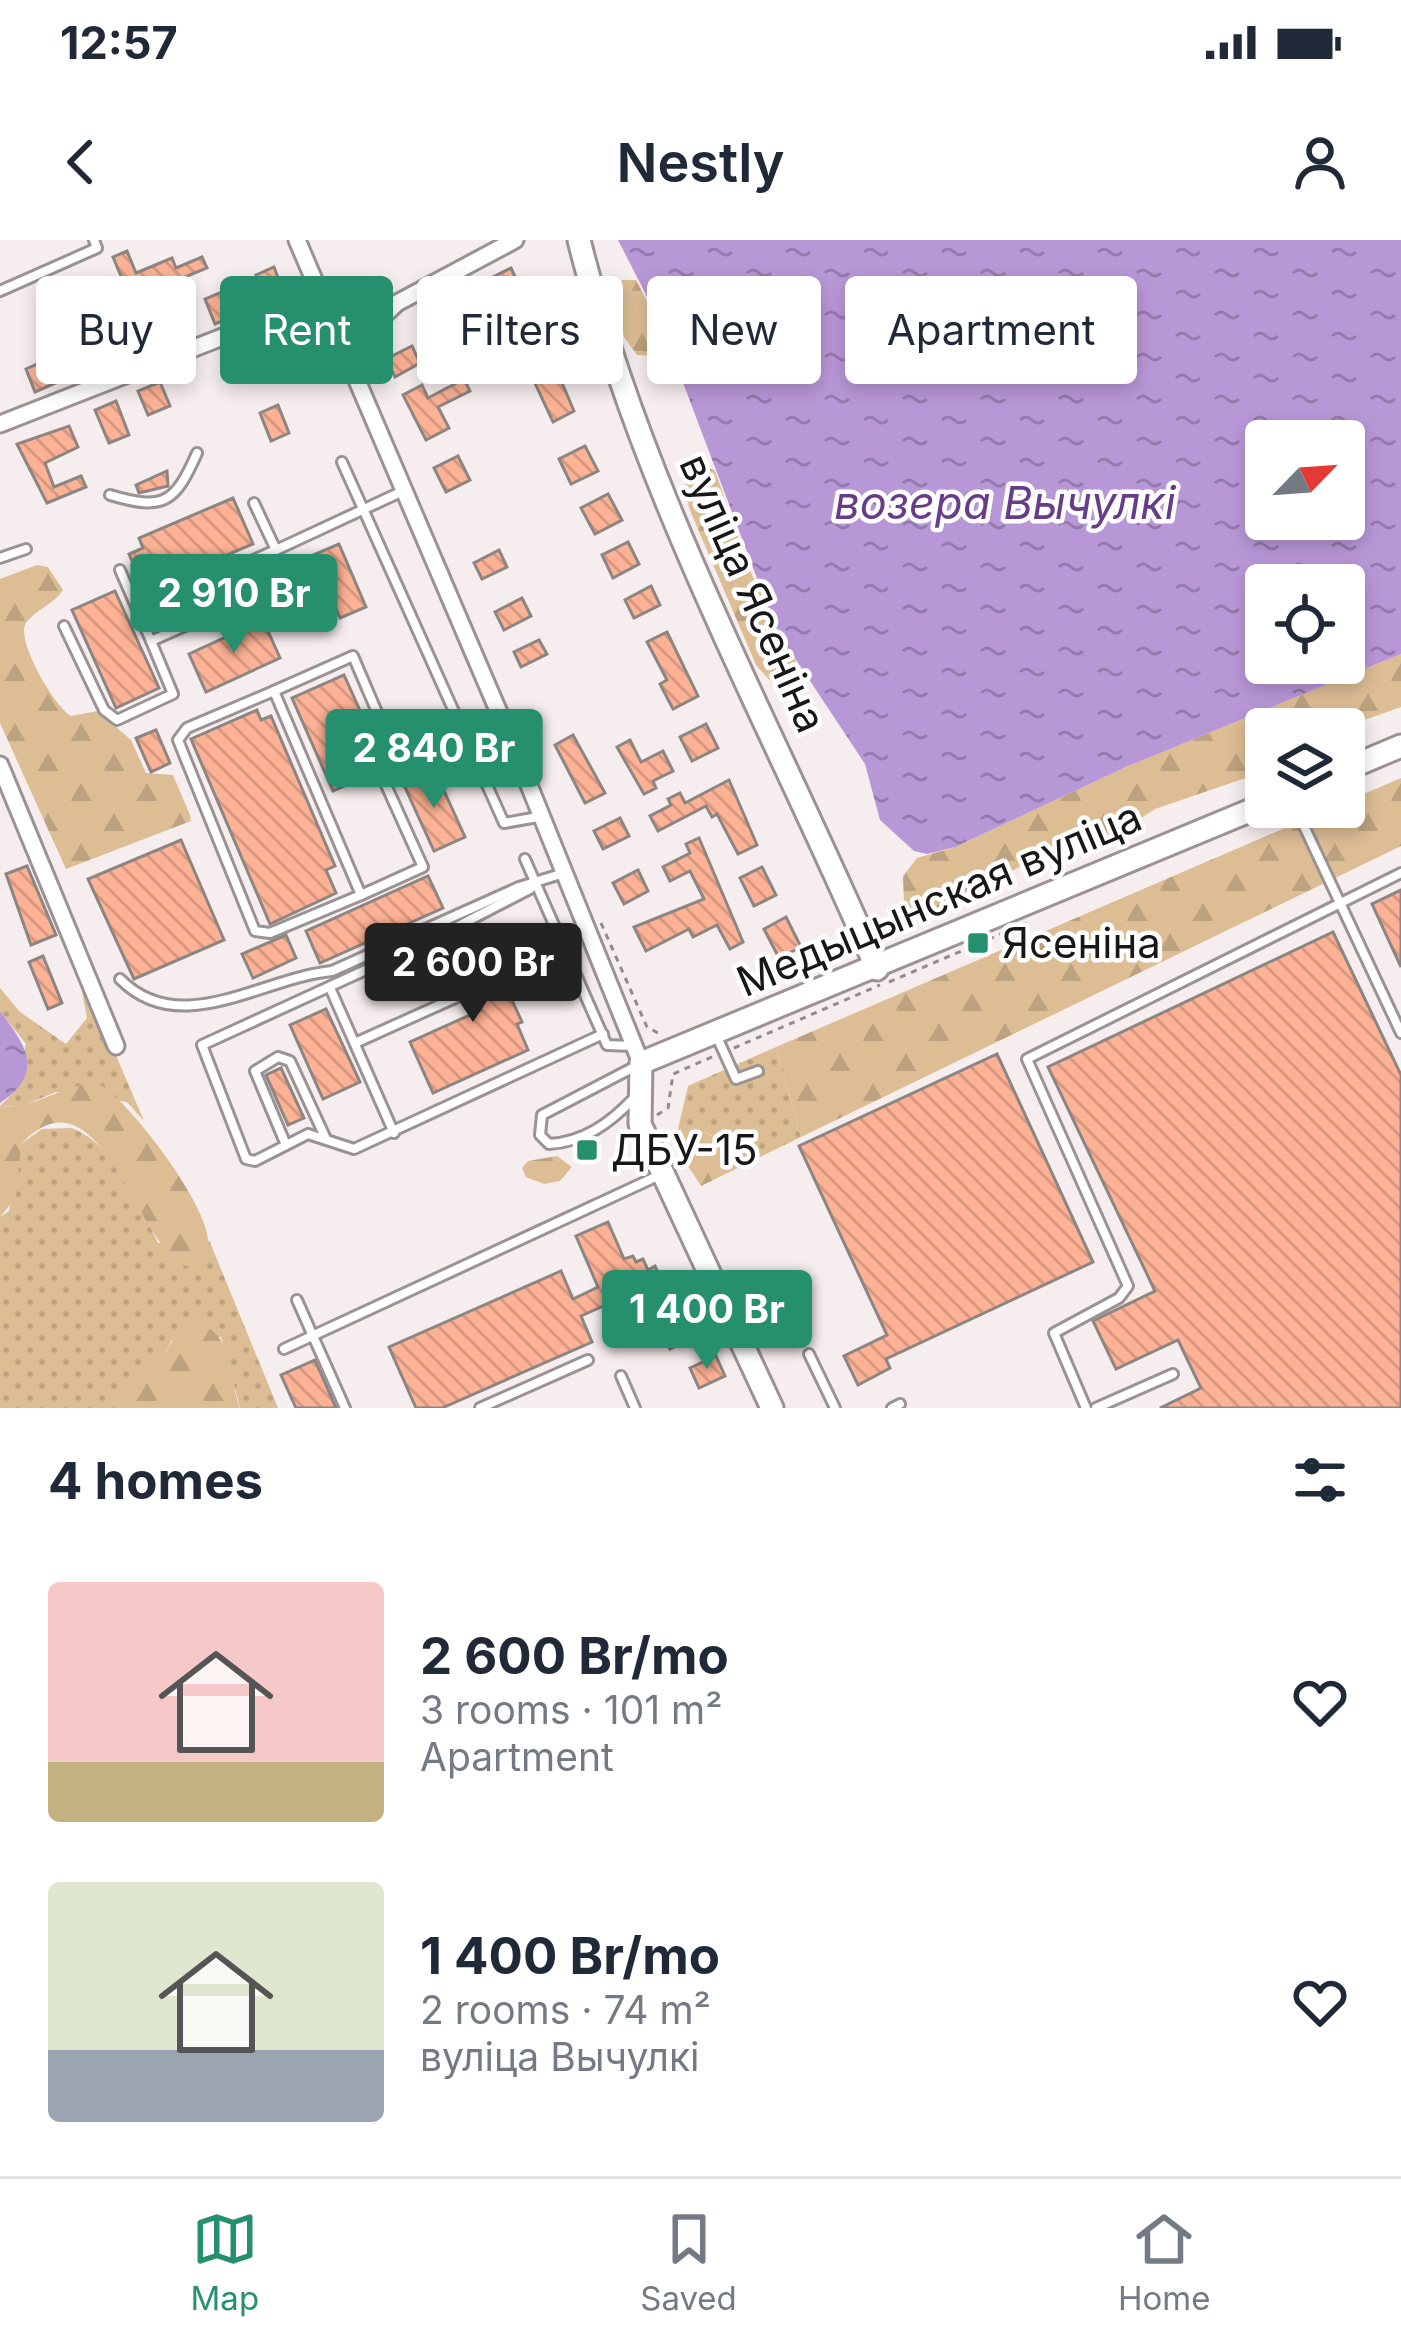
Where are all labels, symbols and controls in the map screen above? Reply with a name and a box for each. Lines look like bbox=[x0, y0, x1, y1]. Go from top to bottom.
text: 12:57 bbox=[60, 15, 178, 70]
icon: back bbox=[48, 129, 114, 195]
icon: person bbox=[1287, 129, 1353, 195]
text: Nestly bbox=[616, 130, 785, 195]
chip: Buy bbox=[36, 276, 196, 384]
chip: Rent bbox=[220, 276, 393, 384]
chip: Filters bbox=[417, 276, 623, 384]
chip: New bbox=[647, 276, 821, 384]
chip: Apartment bbox=[845, 276, 1137, 384]
north arrow bbox=[1245, 420, 1365, 540]
map controls bbox=[1245, 420, 1365, 828]
street label: вуліца Ясеніна bbox=[669, 446, 838, 740]
water label: возера Вычулкі bbox=[834, 475, 1177, 530]
pin: 2 910 Br bbox=[110, 554, 358, 656]
button: locate bbox=[1245, 564, 1365, 684]
text: 2 910 Br bbox=[157, 569, 311, 616]
button: layers bbox=[1245, 708, 1365, 828]
pin: 2 840 Br bbox=[310, 709, 558, 811]
text: 2 840 Br bbox=[353, 724, 515, 771]
street label: Медыцынская вуліца bbox=[729, 790, 1149, 1007]
place label: Ясеніна bbox=[1002, 917, 1161, 968]
pin: 2 600 Br bbox=[349, 923, 597, 1025]
marker: Ясеніна bbox=[965, 930, 991, 956]
text: 2 600 Br bbox=[392, 938, 554, 985]
place label: ДБУ-15 bbox=[611, 1124, 758, 1175]
marker: ДБУ-15 bbox=[574, 1137, 600, 1163]
pin: 1 400 Br bbox=[583, 1270, 831, 1372]
text: 1 400 Br bbox=[629, 1285, 785, 1332]
icon: filters bbox=[1287, 1447, 1353, 1513]
text: 4 homes bbox=[48, 1450, 263, 1511]
text: 2 600 Br/mo bbox=[420, 1625, 729, 1686]
icon: home bbox=[144, 1630, 288, 1774]
icon: heart bbox=[1287, 1669, 1353, 1735]
text: 3 rooms · 101 m² bbox=[420, 1686, 722, 1733]
text: Apartment bbox=[420, 1733, 614, 1780]
text: 1 400 Br/mo bbox=[420, 1925, 720, 1986]
icon: home bbox=[144, 1930, 288, 2074]
icon: heart bbox=[1287, 1969, 1353, 2035]
text: 2 rooms · 74 m² bbox=[420, 1986, 711, 2033]
text: вуліца Вычулкі bbox=[420, 2033, 700, 2080]
tab: Map bbox=[191, 2206, 259, 2318]
tab: Saved bbox=[640, 2206, 737, 2318]
tab: Home bbox=[1118, 2206, 1210, 2318]

